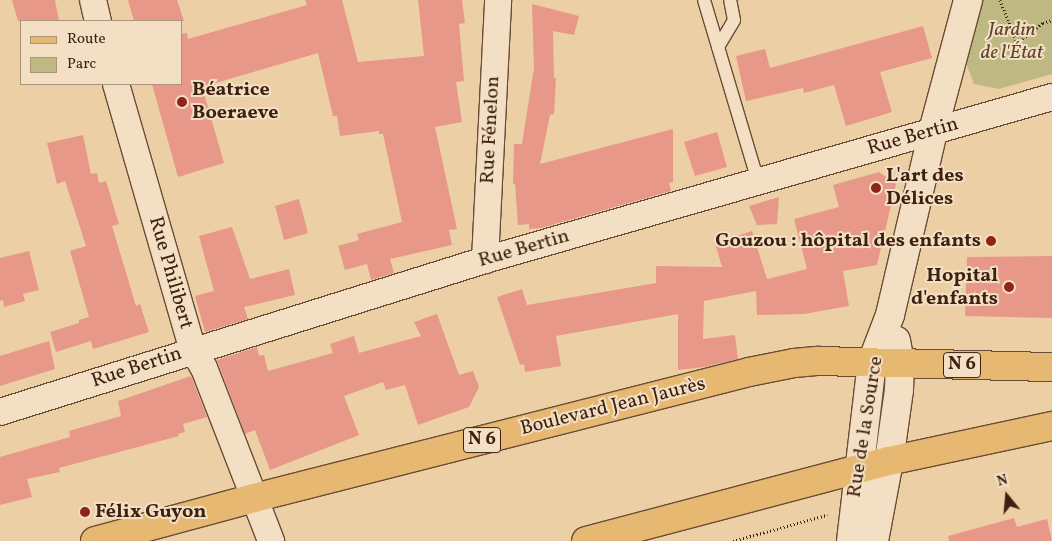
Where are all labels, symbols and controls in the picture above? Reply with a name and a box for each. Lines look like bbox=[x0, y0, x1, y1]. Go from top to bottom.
park label: Jardin de l'État bbox=[981, 19, 1043, 66]
legend bbox=[20, 20, 182, 85]
text: Route bbox=[67, 29, 106, 50]
text: Parc bbox=[67, 54, 96, 75]
street label: Rue Fénelon bbox=[476, 75, 506, 185]
place label: Béatrice Boeraeve bbox=[192, 78, 279, 125]
marker: Béatrice Boeraeve bbox=[176, 96, 188, 108]
street label: Rue Bertin bbox=[865, 113, 961, 161]
place label: L'art des Délices bbox=[886, 165, 964, 212]
marker: L'art des Délices bbox=[870, 182, 882, 194]
street label: Rue Philibert bbox=[143, 214, 197, 332]
street label: Rue Bertin bbox=[476, 225, 572, 273]
place label: Gouzou : hôpital des enfants bbox=[715, 229, 981, 253]
marker: Gouzou : hôpital des enfants bbox=[985, 235, 997, 247]
place label: Hopital d'enfants bbox=[911, 264, 998, 311]
marker: Hopital d'enfants bbox=[1002, 280, 1016, 294]
street label: Rue Bertin bbox=[89, 342, 185, 394]
road number: N 6 bbox=[942, 348, 982, 382]
street label: Rue de la Source bbox=[843, 355, 889, 499]
street label: Boulevard Jean Jaurès bbox=[518, 372, 708, 442]
road number: N 6 bbox=[462, 424, 502, 456]
north arrow bbox=[982, 471, 1032, 521]
text: N bbox=[995, 471, 1010, 492]
place label: Félix Guyon bbox=[95, 500, 207, 524]
marker: Félix Guyon bbox=[79, 506, 91, 518]

